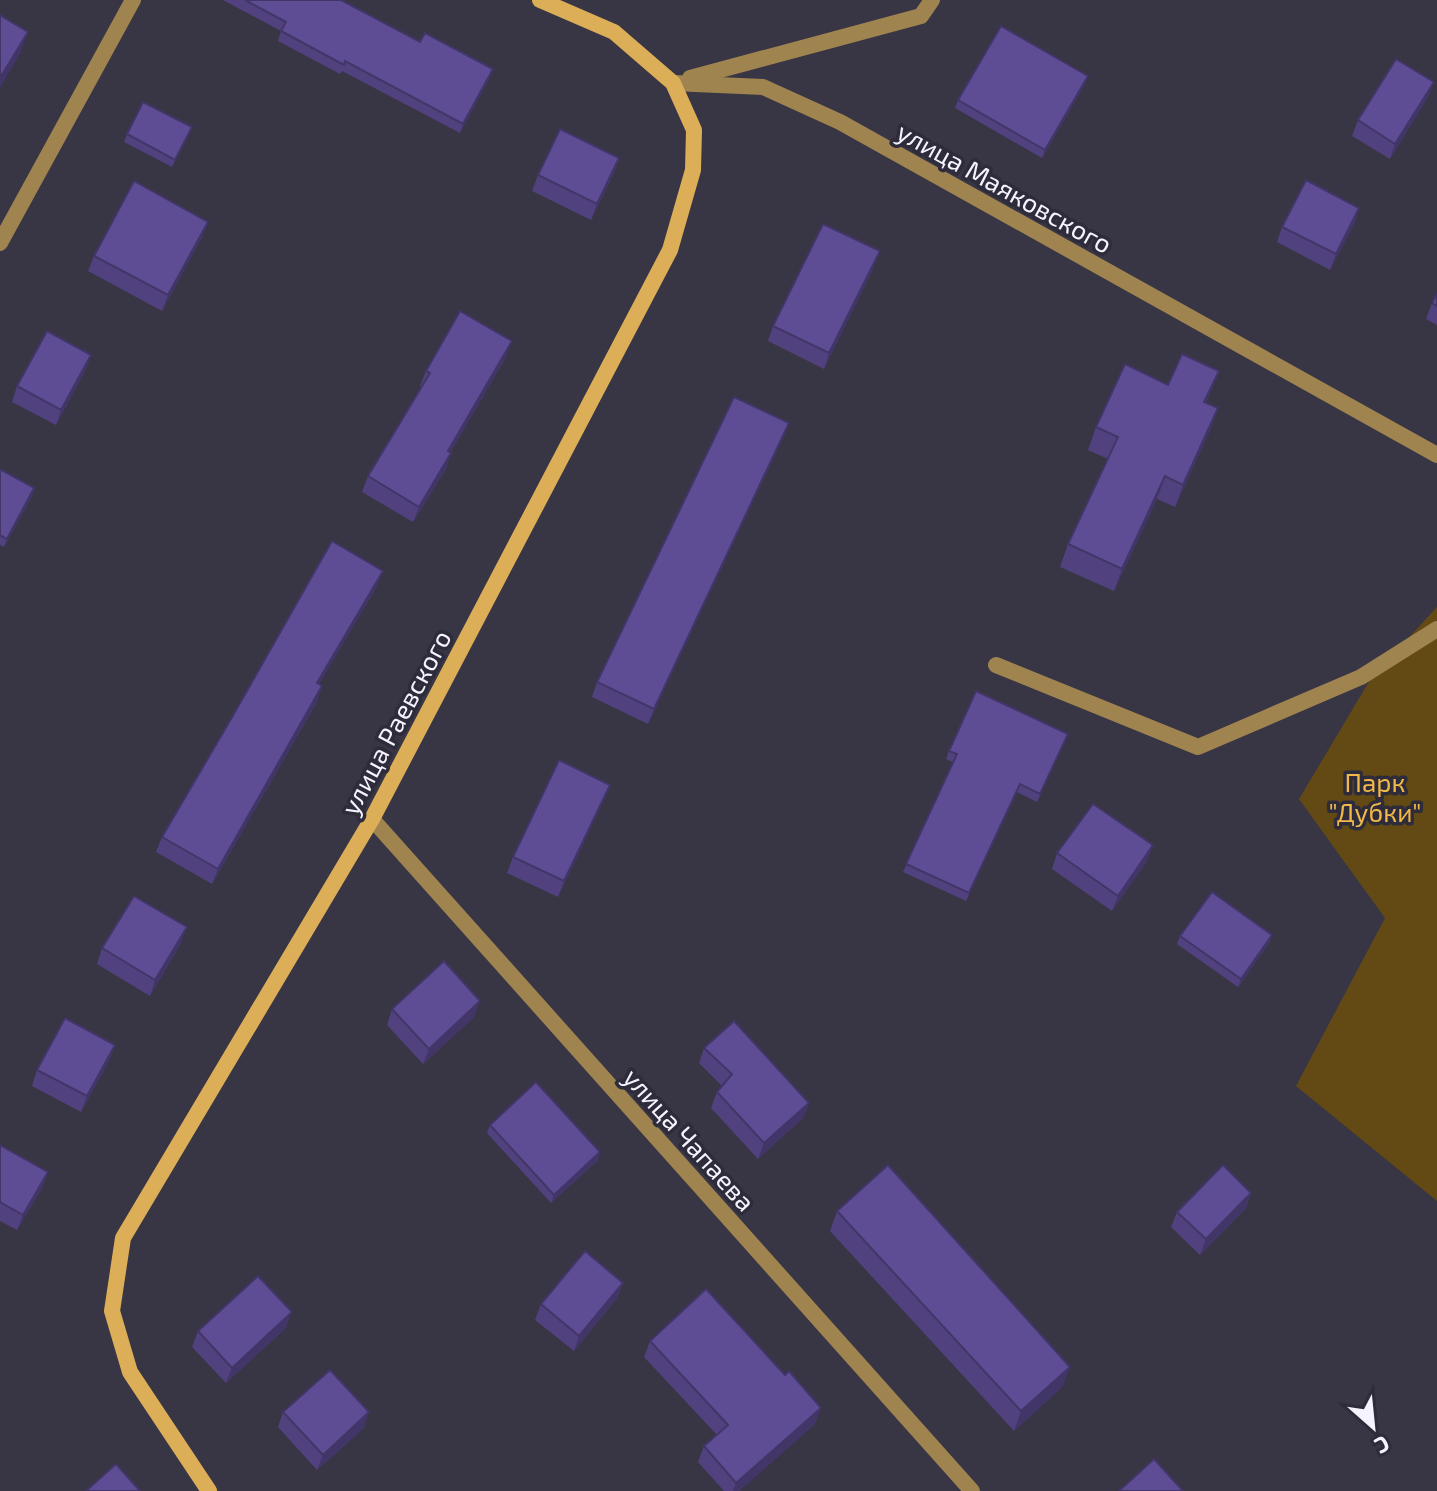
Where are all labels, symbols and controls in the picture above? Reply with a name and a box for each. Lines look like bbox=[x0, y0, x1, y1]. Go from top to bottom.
street label: улица Маяковского bbox=[892, 115, 1118, 260]
street label: улица Раевского bbox=[333, 624, 458, 820]
park label: Парк "Дубки" bbox=[1329, 766, 1421, 828]
street label: улица Чапаева bbox=[617, 1061, 762, 1217]
north arrow bbox=[1333, 1387, 1413, 1467]
text: С bbox=[1371, 1431, 1394, 1460]

